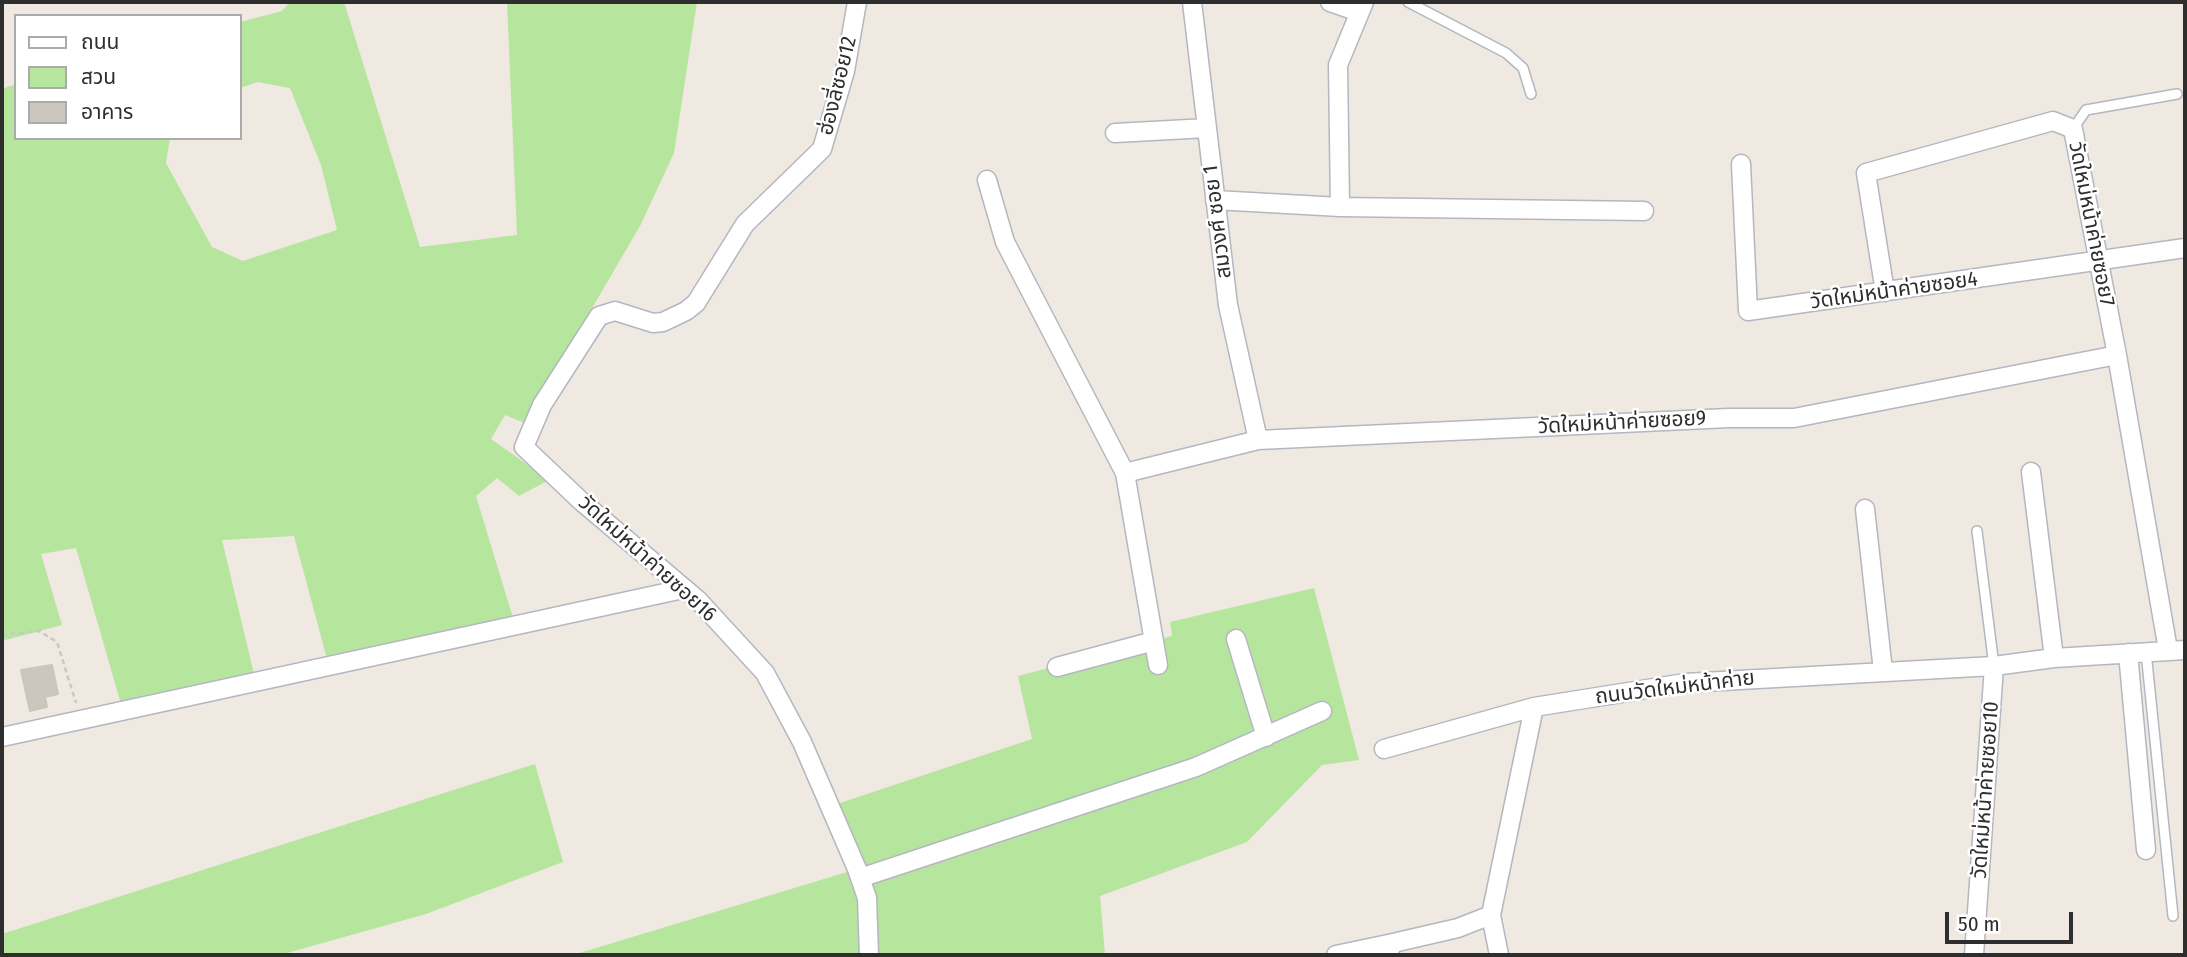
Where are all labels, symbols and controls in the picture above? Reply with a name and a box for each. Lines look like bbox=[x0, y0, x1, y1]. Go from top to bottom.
legend bbox=[14, 14, 242, 140]
text: ถนน bbox=[81, 29, 119, 55]
street label: ฮ่องลี่ซอย12 bbox=[814, 34, 862, 138]
text: สวน bbox=[81, 64, 116, 90]
text: อาคาร bbox=[81, 99, 133, 125]
street label: วัดใหม่หน้าค่ายซอย7 bbox=[2063, 140, 2119, 308]
street label: สมวงศ์ ซอย 1 bbox=[1199, 164, 1237, 280]
street label: วัดใหม่หน้าค่ายซอย4 bbox=[1809, 267, 1979, 315]
street label: วัดใหม่หน้าค่ายซอย9 bbox=[1537, 406, 1707, 440]
street label: วัดใหม่หน้าค่ายซอย16 bbox=[573, 490, 721, 628]
street label: ถนนวัดใหม่หน้าค่าย bbox=[1594, 666, 1756, 710]
street label: วัดใหม่หน้าค่ายซอย10 bbox=[1967, 701, 2005, 879]
scale bar bbox=[1949, 898, 2077, 942]
text: 50 m bbox=[1958, 911, 2000, 937]

